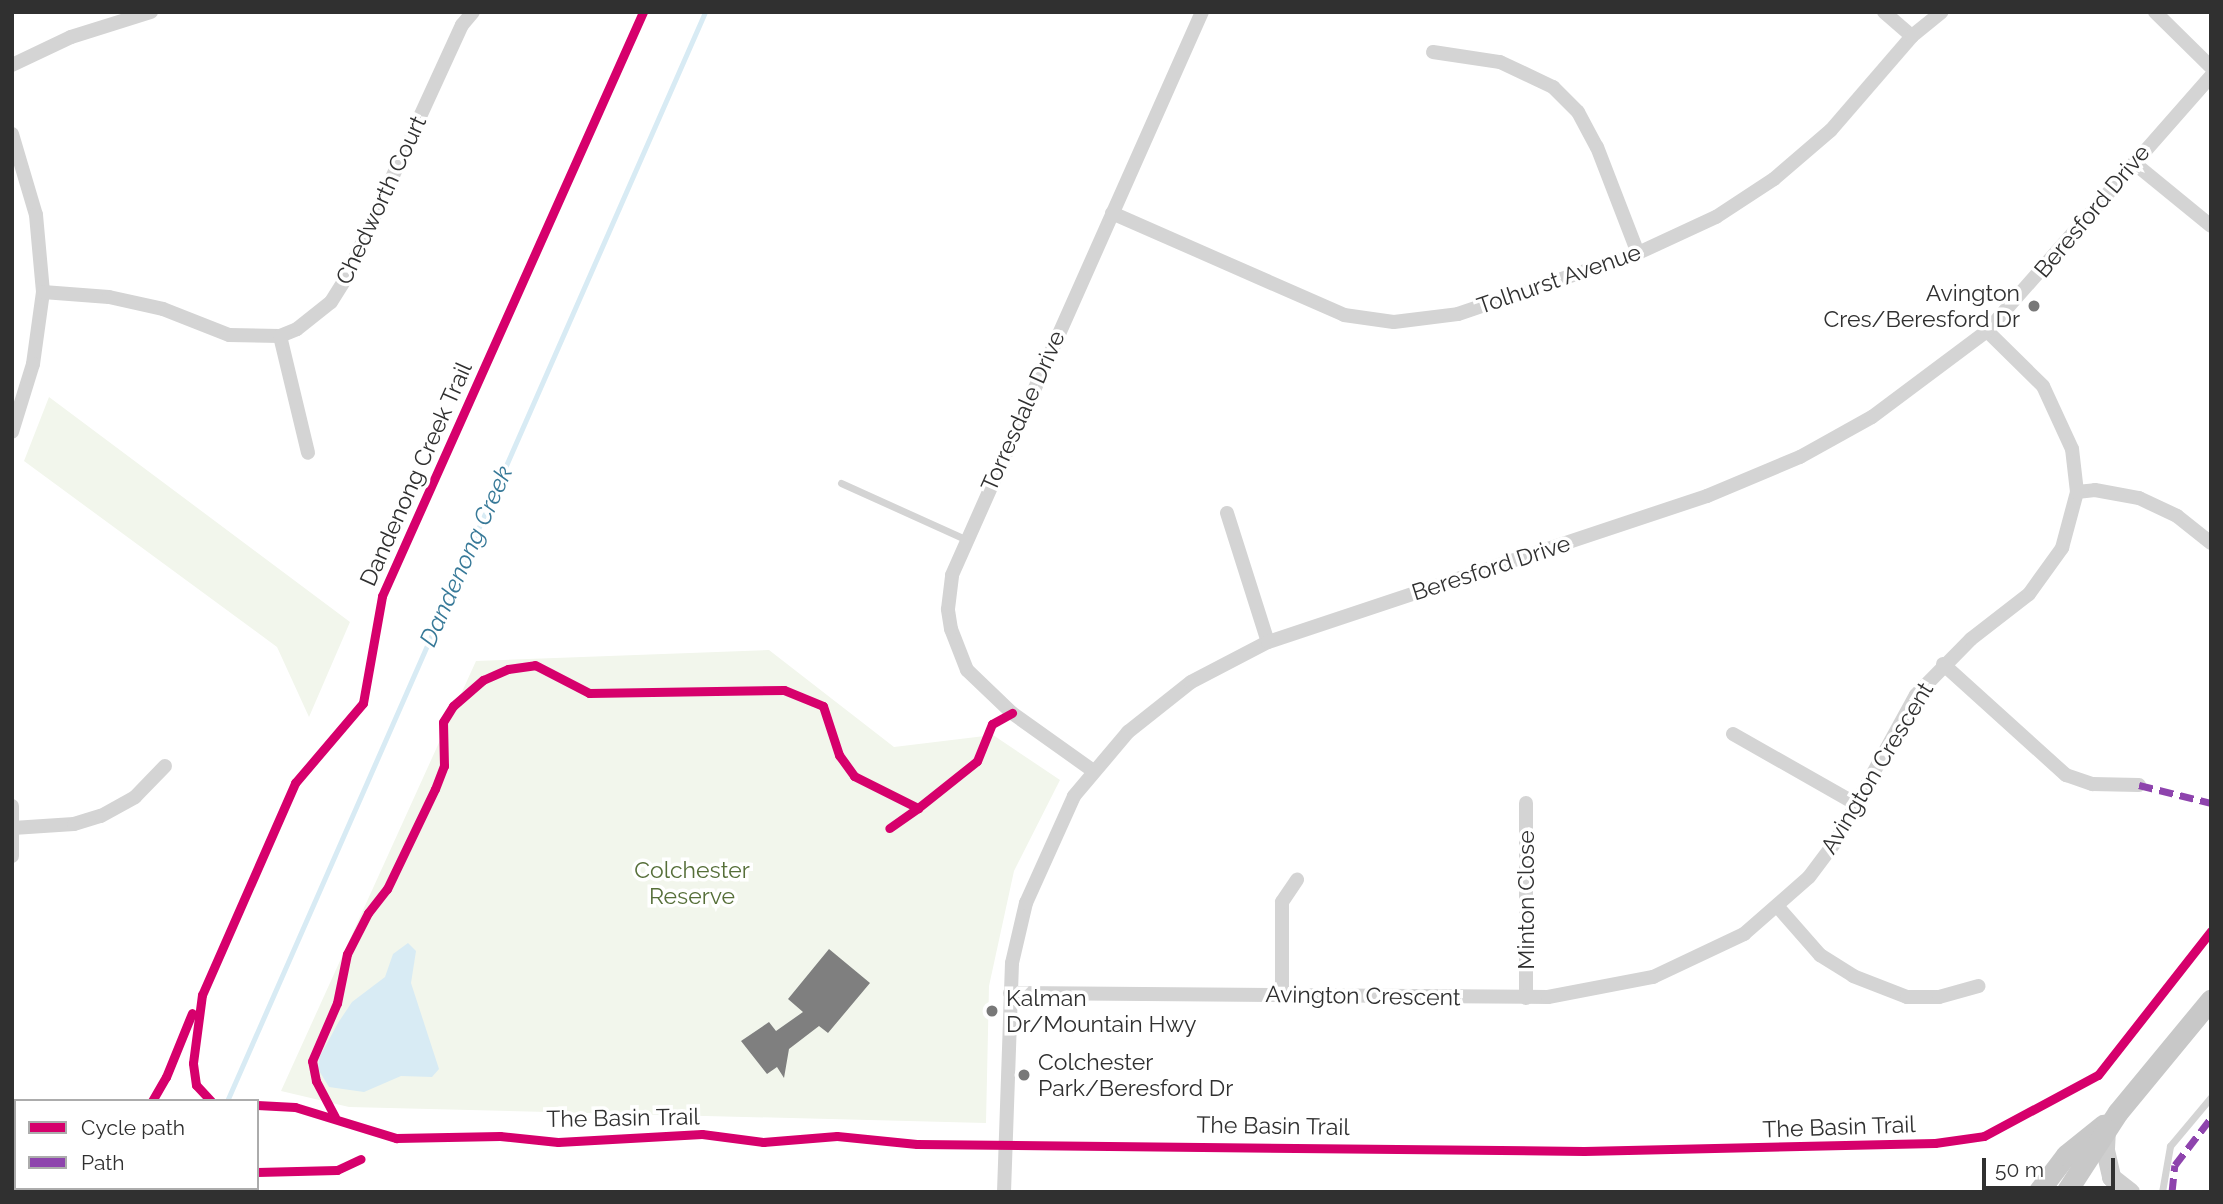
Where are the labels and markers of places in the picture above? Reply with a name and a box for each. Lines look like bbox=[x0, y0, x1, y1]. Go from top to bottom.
place label: Avington Cres/Beresford Dr bbox=[1824, 279, 2020, 333]
marker: Avington Cres/Beresford Dr bbox=[2026, 298, 2042, 314]
place label: Kalman Dr/Mountain Hwy bbox=[1006, 984, 1197, 1038]
marker: Kalman Dr/Mountain Hwy bbox=[984, 1003, 1000, 1019]
place label: Colchester Park/Beresford Dr bbox=[1038, 1048, 1233, 1102]
marker: Colchester Park/Beresford Dr bbox=[1016, 1067, 1032, 1083]

